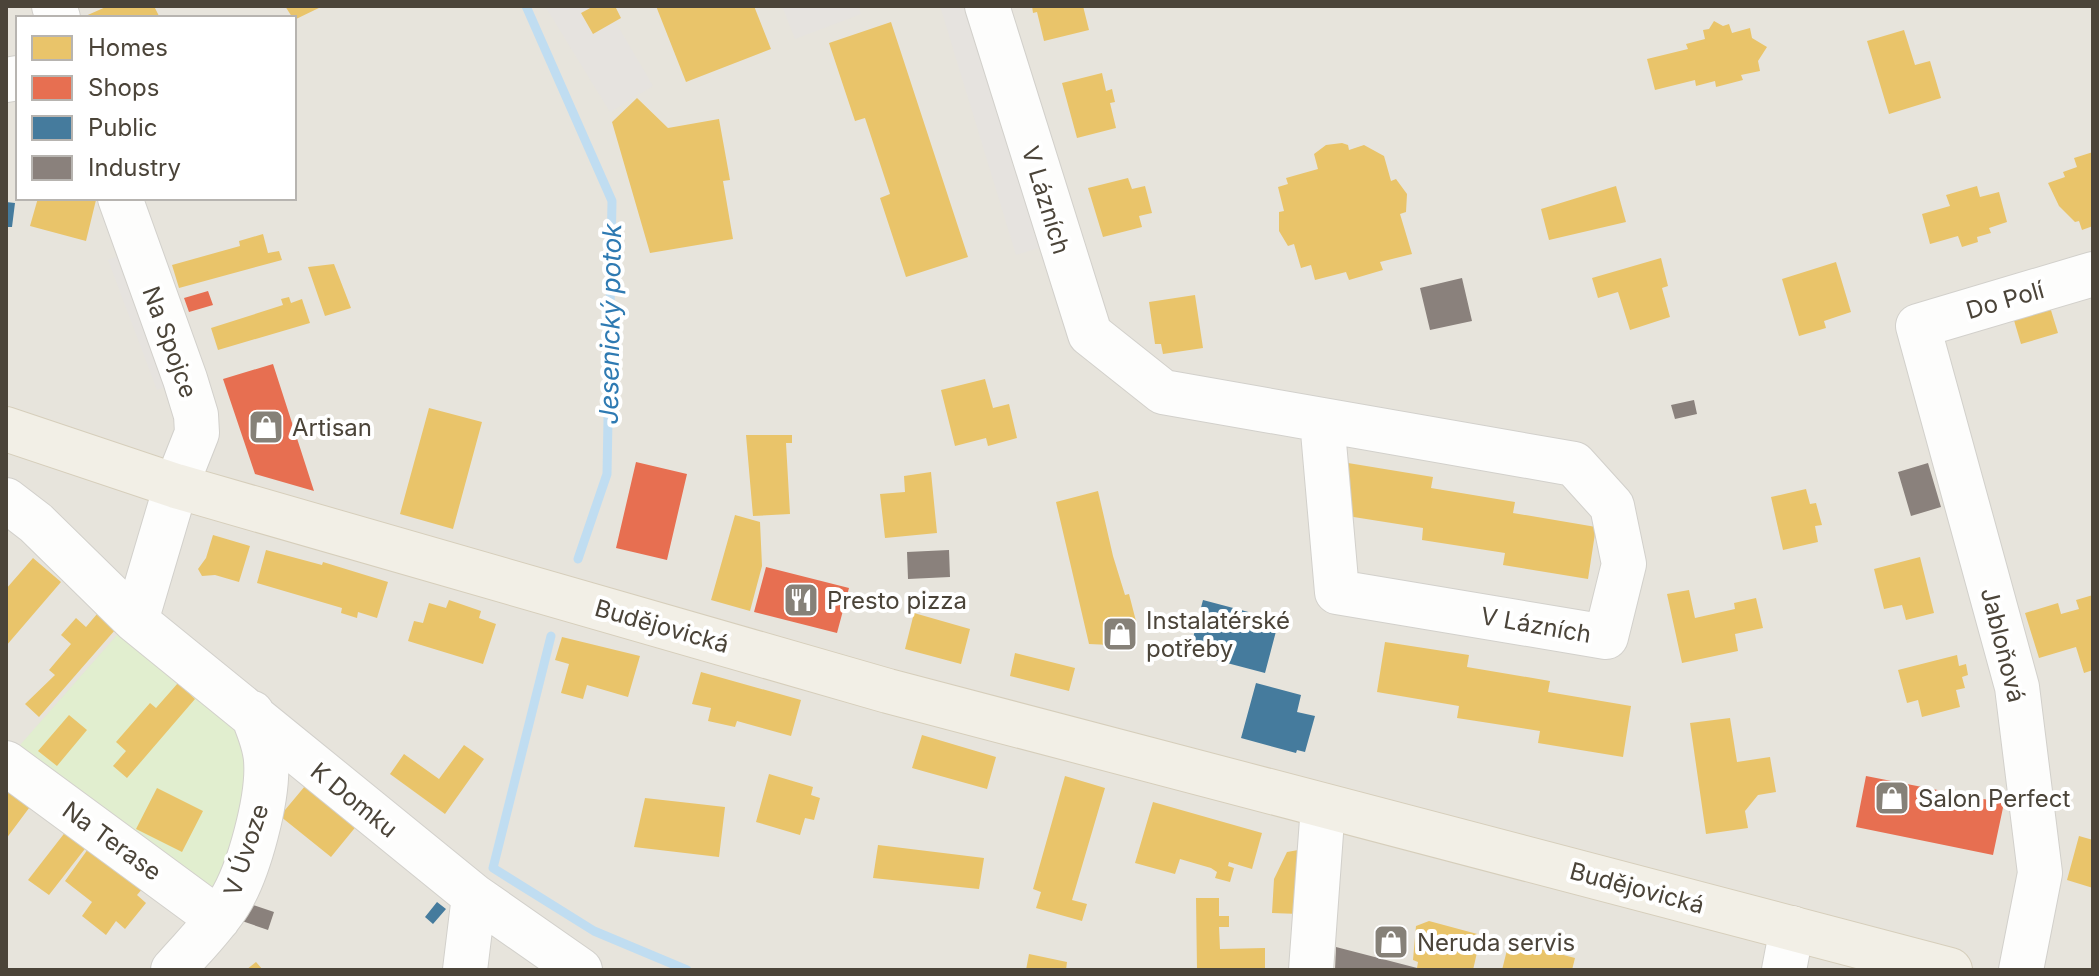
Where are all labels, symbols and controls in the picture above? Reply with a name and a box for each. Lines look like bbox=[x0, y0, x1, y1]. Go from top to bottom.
legend bbox=[16, 16, 296, 200]
text: Homes bbox=[88, 33, 168, 62]
text: Shops bbox=[88, 73, 159, 102]
text: Public bbox=[88, 113, 158, 142]
street label: V Lázních bbox=[1016, 142, 1076, 258]
text: Industry bbox=[88, 153, 181, 182]
water label: Jesenický potok bbox=[593, 223, 627, 425]
street label: Do Polí bbox=[1963, 275, 2047, 325]
street label: Na Spojce bbox=[136, 282, 204, 402]
shop icon: Artisan bbox=[247, 408, 285, 446]
place label: Artisan bbox=[292, 413, 372, 442]
restaurant icon: Presto pizza bbox=[782, 581, 820, 619]
street label: Jabloňová bbox=[1975, 585, 2031, 705]
place label: Presto pizza bbox=[827, 586, 967, 615]
street label: Budějovická bbox=[592, 593, 732, 659]
street label: V Lázních bbox=[1479, 601, 1593, 649]
place label: Instalatérské potřeby bbox=[1146, 606, 1290, 663]
shop icon: Instalatérské potřeby bbox=[1101, 615, 1139, 653]
street label: K Domku bbox=[305, 756, 403, 844]
shop icon: Salon Perfect bbox=[1873, 779, 1911, 817]
place label: Salon Perfect bbox=[1918, 784, 2070, 813]
street label: Na Terase bbox=[57, 795, 167, 887]
street label: V Úvoze bbox=[217, 800, 274, 900]
street label: Budějovická bbox=[1567, 856, 1707, 920]
shop icon: Neruda servis bbox=[1372, 923, 1410, 961]
place label: Neruda servis bbox=[1417, 928, 1575, 957]

